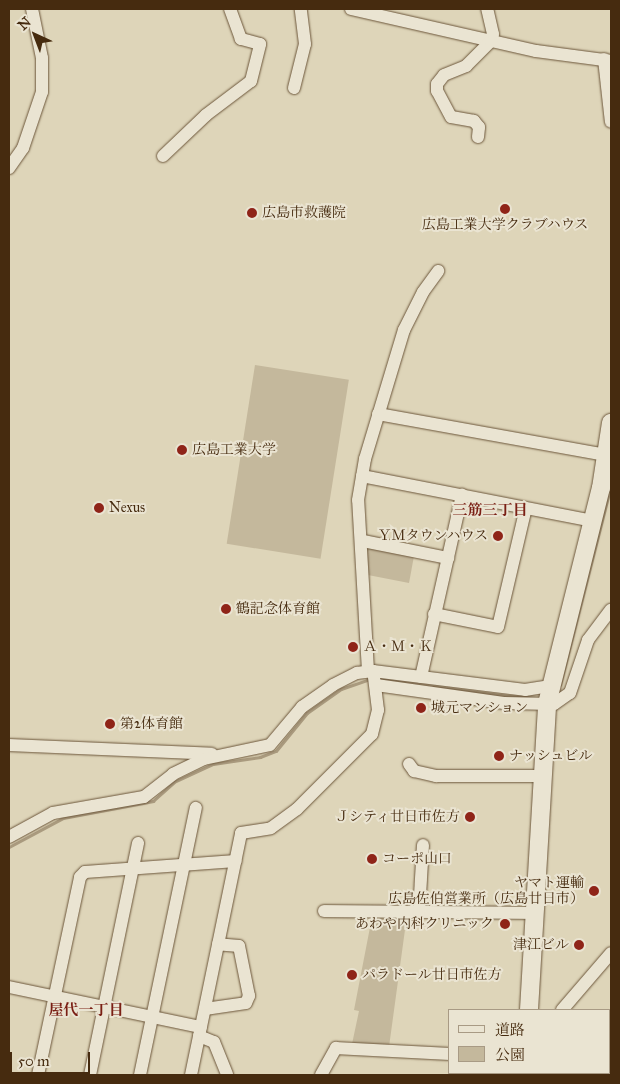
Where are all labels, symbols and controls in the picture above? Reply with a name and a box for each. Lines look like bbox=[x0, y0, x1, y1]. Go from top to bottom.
north arrow bbox=[10, 10, 60, 60]
text: N bbox=[14, 13, 35, 34]
marker: 広島工業大学クラブハウス bbox=[499, 203, 511, 215]
place label: 広島市救護院 bbox=[262, 205, 346, 221]
marker: 広島市救護院 bbox=[246, 207, 258, 219]
place label: 広島工業大学クラブハウス bbox=[421, 217, 589, 233]
place label: 広島工業大学 bbox=[192, 442, 276, 458]
marker: 広島工業大学 bbox=[176, 444, 188, 456]
place label: Nexus bbox=[109, 500, 145, 516]
marker: Nexus bbox=[93, 502, 105, 514]
district label: 三筋三丁目 bbox=[453, 502, 527, 520]
place label: ＹＭタウンハウス bbox=[376, 528, 488, 544]
marker: ＹＭタウンハウス bbox=[492, 530, 504, 542]
place label: 鶴記念体育館 bbox=[236, 601, 320, 617]
marker: 鶴記念体育館 bbox=[220, 603, 232, 615]
place label: Ａ・Ｍ・Ｋ bbox=[363, 639, 433, 655]
marker: Ａ・Ｍ・Ｋ bbox=[347, 641, 359, 653]
place label: 城元マンション bbox=[431, 700, 529, 716]
marker: 城元マンション bbox=[415, 702, 427, 714]
place label: 第2体育館 bbox=[120, 716, 183, 732]
marker: 第2体育館 bbox=[104, 718, 116, 730]
place label: ナッシュビル bbox=[509, 748, 593, 764]
marker: ナッシュビル bbox=[493, 750, 505, 762]
place label: Ｊシティ廿日市佐方 bbox=[334, 809, 460, 825]
marker: Ｊシティ廿日市佐方 bbox=[464, 811, 476, 823]
place label: コーポ山口 bbox=[382, 851, 452, 867]
marker: コーポ山口 bbox=[366, 853, 378, 865]
place label: ヤマト運輸 広島佐伯営業所（広島廿日市） bbox=[388, 875, 584, 908]
marker: ヤマト運輸 広島佐伯営業所（広島廿日市） bbox=[588, 885, 600, 897]
place label: あわや内科クリニック bbox=[354, 916, 494, 932]
marker: あわや内科クリニック bbox=[498, 917, 512, 931]
place label: 津江ビル bbox=[513, 937, 569, 953]
marker: 津江ビル bbox=[573, 939, 585, 951]
place label: パラドール廿日市佐方 bbox=[362, 967, 502, 983]
marker: パラドール廿日市佐方 bbox=[346, 969, 358, 981]
district label: 屋代一丁目 bbox=[49, 1002, 123, 1020]
legend bbox=[448, 1009, 610, 1074]
text: 道路 bbox=[495, 1021, 525, 1039]
scale bar bbox=[12, 1042, 92, 1074]
text: 公園 bbox=[495, 1046, 525, 1064]
text: 50 m bbox=[18, 1052, 50, 1070]

